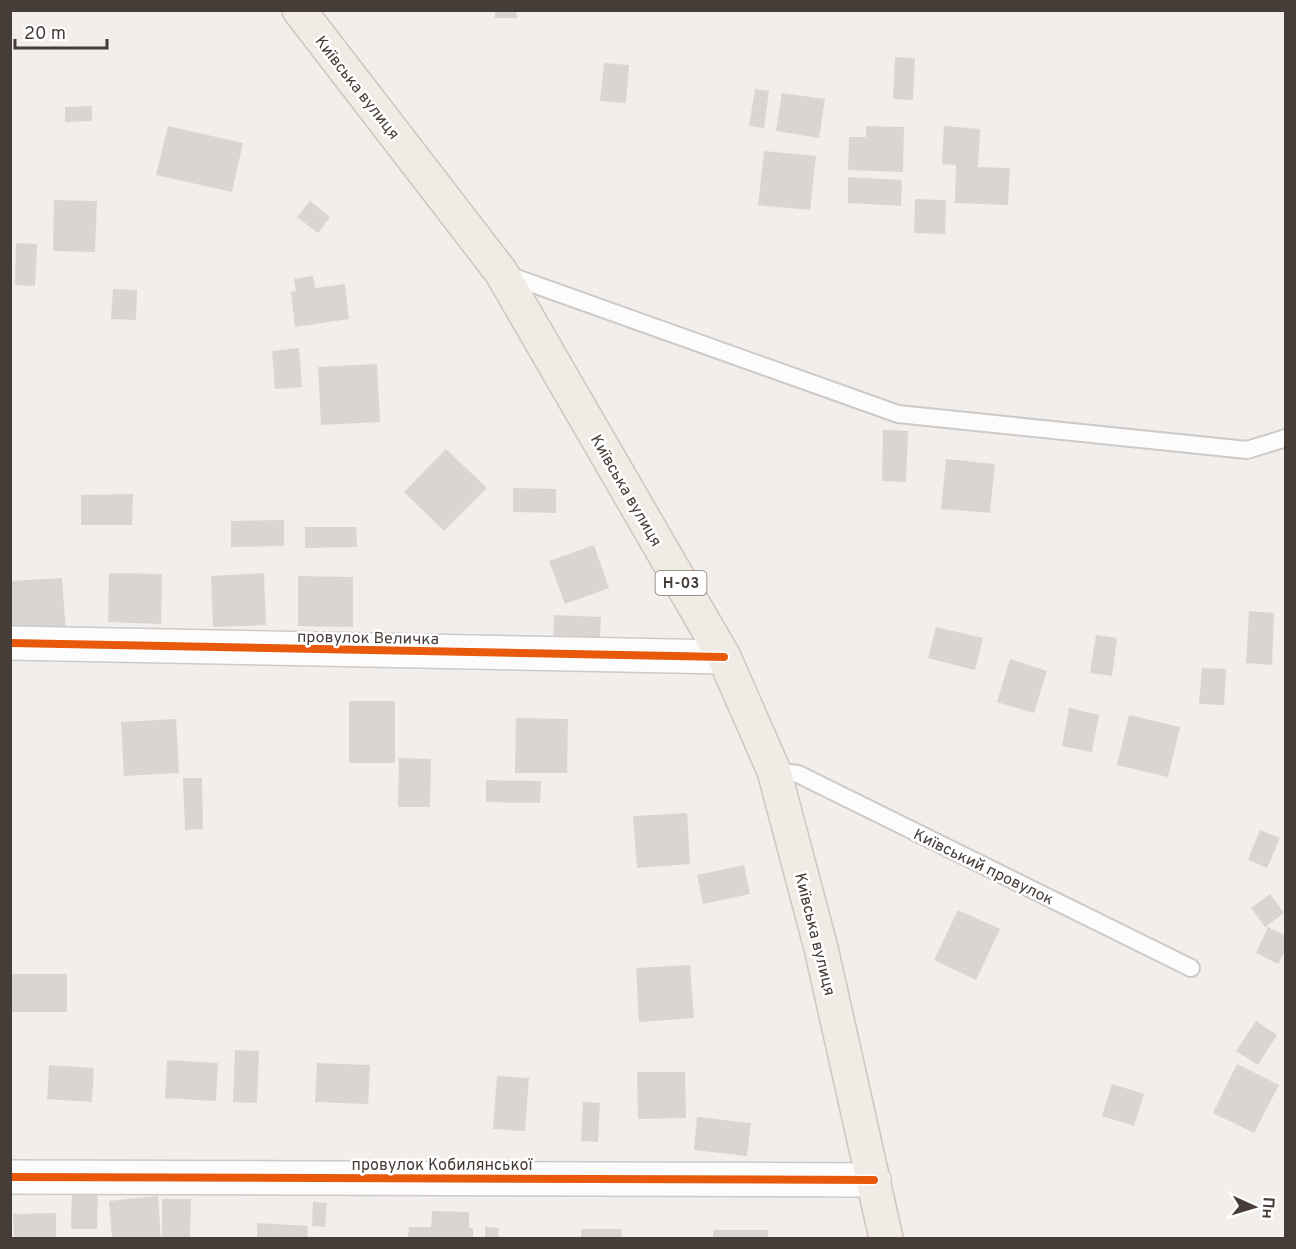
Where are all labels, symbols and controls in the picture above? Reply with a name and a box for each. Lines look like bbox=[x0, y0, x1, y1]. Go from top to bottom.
scale bar bbox=[15, 12, 106, 50]
text: 20 m bbox=[24, 23, 66, 46]
street label: Київська вулиця bbox=[310, 32, 403, 144]
street label: Київська вулиця bbox=[585, 432, 665, 550]
road number: Н-03 bbox=[656, 571, 706, 595]
street label: провулок Величка bbox=[297, 628, 439, 650]
street label: Київський провулок bbox=[910, 825, 1057, 911]
street label: Київська вулиця bbox=[789, 871, 839, 998]
street label: провулок Кобилянської bbox=[352, 1156, 533, 1176]
north arrow bbox=[1224, 1177, 1284, 1237]
text: Пн bbox=[1256, 1196, 1278, 1219]

